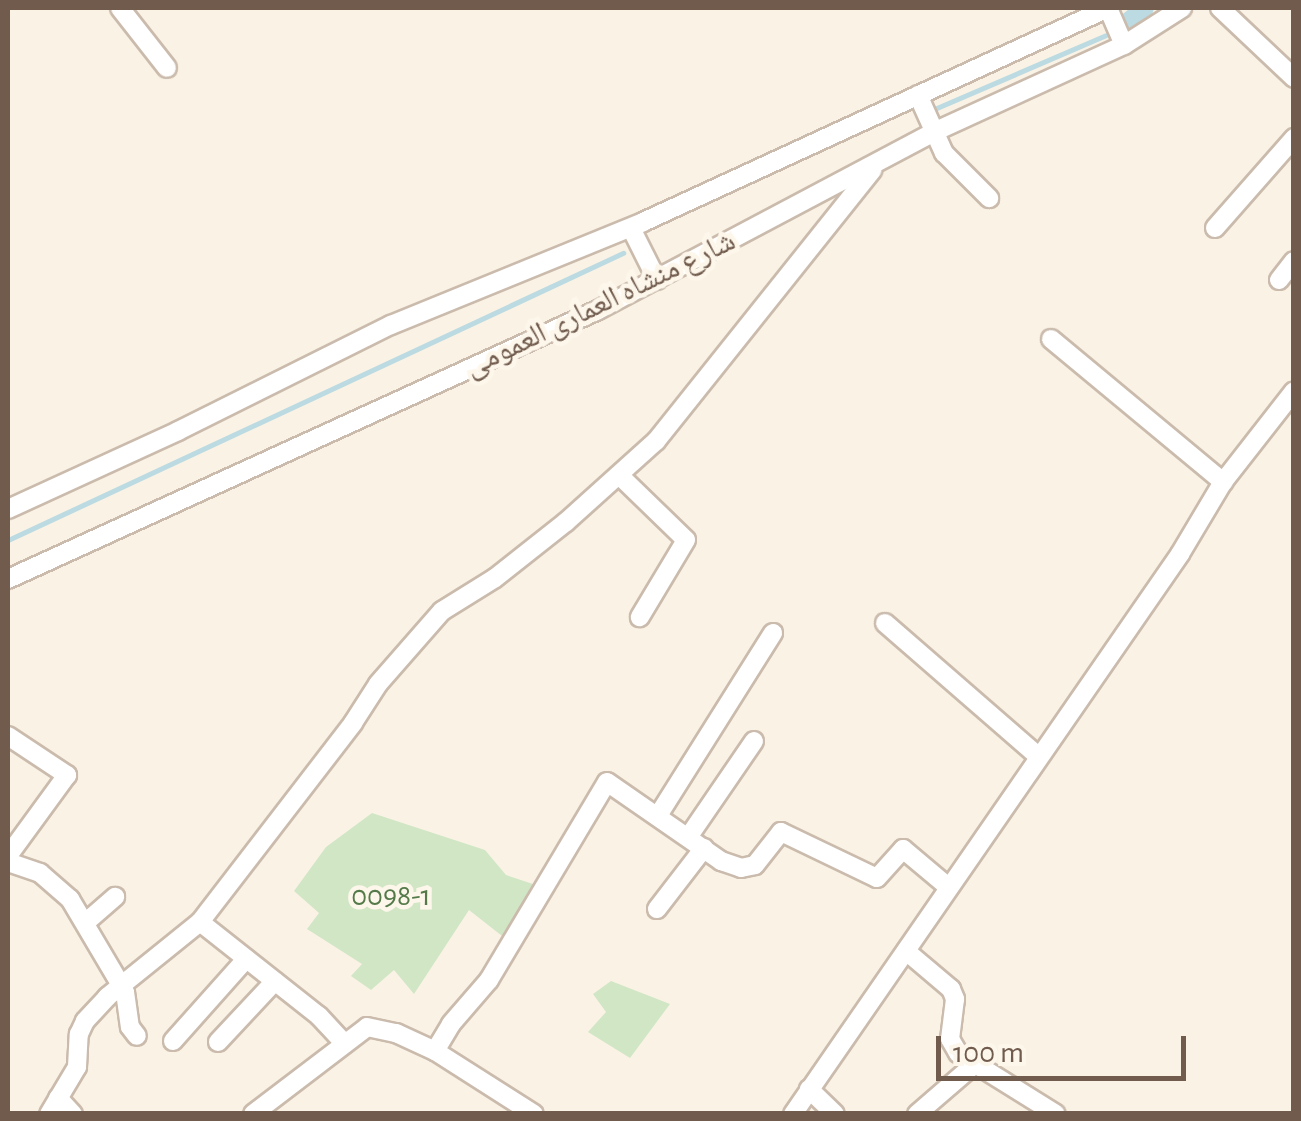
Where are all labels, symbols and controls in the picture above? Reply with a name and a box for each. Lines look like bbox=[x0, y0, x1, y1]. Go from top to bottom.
street label: شارع منشاه العمارى العمومى bbox=[459, 223, 741, 385]
park label: 0098-1 bbox=[351, 878, 431, 914]
scale bar bbox=[941, 1016, 1191, 1078]
text: 100 m bbox=[953, 1038, 1024, 1068]

